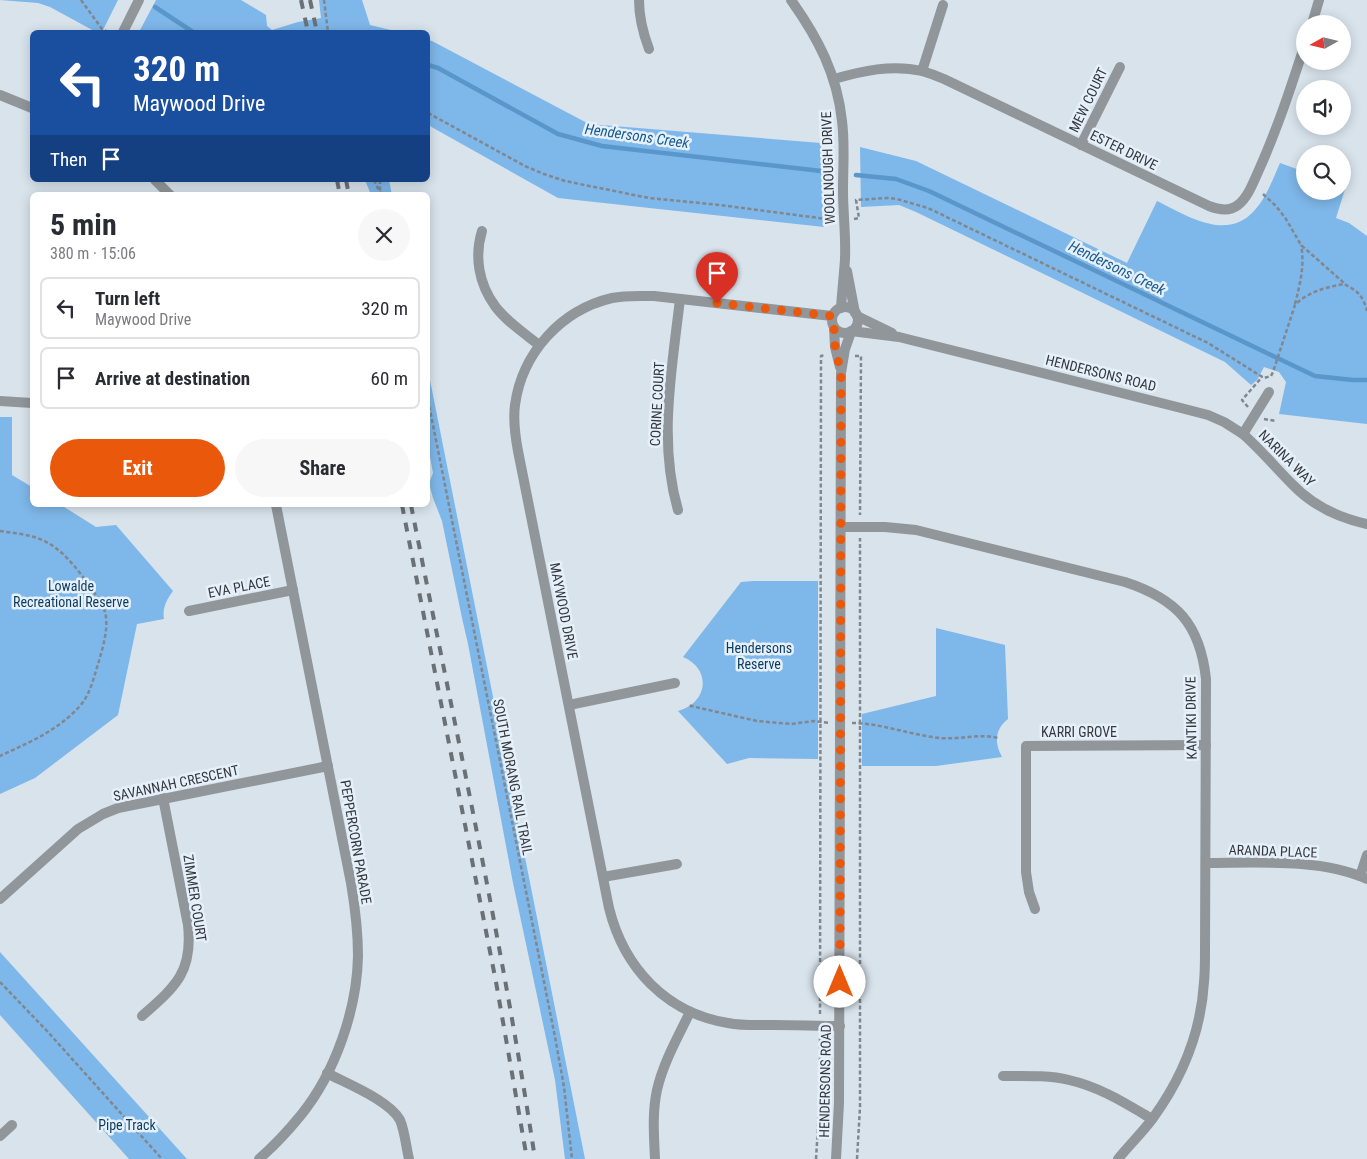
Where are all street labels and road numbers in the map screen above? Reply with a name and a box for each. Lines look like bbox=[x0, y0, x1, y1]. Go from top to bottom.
street label: MEW COURT bbox=[1066, 65, 1110, 135]
street label: WOOLNOUGH DRIVE bbox=[818, 111, 838, 225]
street label: ESTER DRIVE bbox=[1088, 127, 1160, 173]
street label: HENDERSONS ROAD bbox=[1044, 352, 1158, 394]
street label: CORINE COURT bbox=[647, 361, 667, 447]
street label: NARINA WAY bbox=[1256, 427, 1319, 490]
street label: MAYWOOD DRIVE bbox=[547, 561, 581, 661]
street label: EVA PLACE bbox=[207, 573, 271, 601]
street label: KANTIKI DRIVE bbox=[1182, 676, 1200, 760]
street label: SOUTH MORANG RAIL TRAIL bbox=[490, 697, 536, 857]
street label: KARRI GROVE bbox=[1041, 724, 1117, 740]
street label: SAVANNAH CRESCENT bbox=[112, 762, 240, 804]
street label: PEPPERCORN PARADE bbox=[337, 779, 375, 905]
street label: ARANDA PLACE bbox=[1228, 841, 1318, 861]
street label: ZIMMER COURT bbox=[180, 853, 210, 943]
street label: HENDERSONS ROAD bbox=[816, 1024, 834, 1138]

